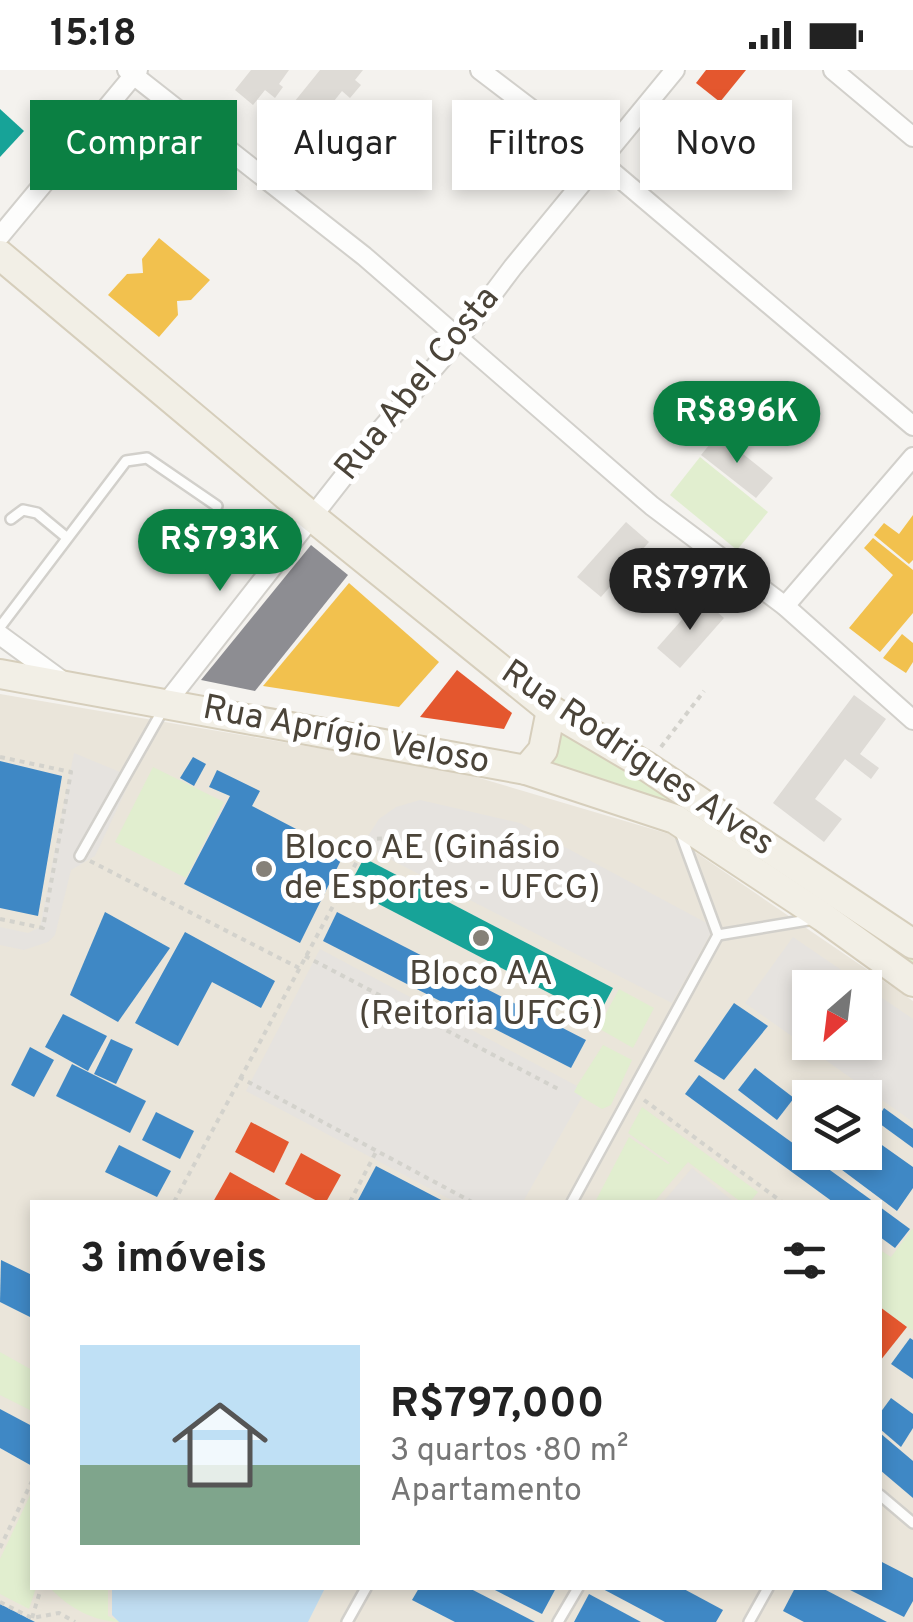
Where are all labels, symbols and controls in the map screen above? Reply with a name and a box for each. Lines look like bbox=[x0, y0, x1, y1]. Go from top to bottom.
text: 15:18 bbox=[50, 11, 137, 60]
chip: Comprar bbox=[30, 100, 237, 190]
chip: Alugar bbox=[257, 100, 432, 190]
chip: Filtros bbox=[452, 100, 620, 190]
chip: Novo bbox=[640, 100, 792, 190]
street label: Rua Abel Costa bbox=[326, 278, 510, 490]
pin: R$896K bbox=[656, 381, 818, 466]
text: R$896K bbox=[675, 393, 799, 433]
pin: R$793K bbox=[139, 509, 301, 594]
text: R$793K bbox=[160, 521, 280, 561]
pin: R$797K bbox=[609, 548, 771, 633]
text: R$797K bbox=[631, 560, 749, 600]
street label: Rua Rodrigues Alves bbox=[492, 651, 782, 867]
street label: Rua Aprígio Veloso bbox=[199, 687, 493, 785]
place label: Bloco AE (Ginásio de Esportes - UFCG) bbox=[284, 827, 601, 911]
marker: Bloco AE (Ginásio de Esportes - UFCG) bbox=[253, 858, 275, 880]
marker: Bloco AA (Reitoria UFCG) bbox=[470, 927, 492, 949]
place label: Bloco AA (Reitoria UFCG) bbox=[359, 953, 603, 1037]
north arrow bbox=[792, 970, 882, 1060]
map controls bbox=[792, 970, 882, 1170]
button: layers bbox=[792, 1080, 882, 1170]
icon: filters bbox=[777, 1233, 832, 1288]
text: 3 imóveis bbox=[80, 1234, 267, 1287]
text: R$797,000 bbox=[390, 1379, 604, 1432]
icon: home bbox=[160, 1385, 280, 1505]
text: 3 quartos · 80 m² bbox=[390, 1432, 629, 1472]
text: Apartamento bbox=[390, 1472, 582, 1512]

